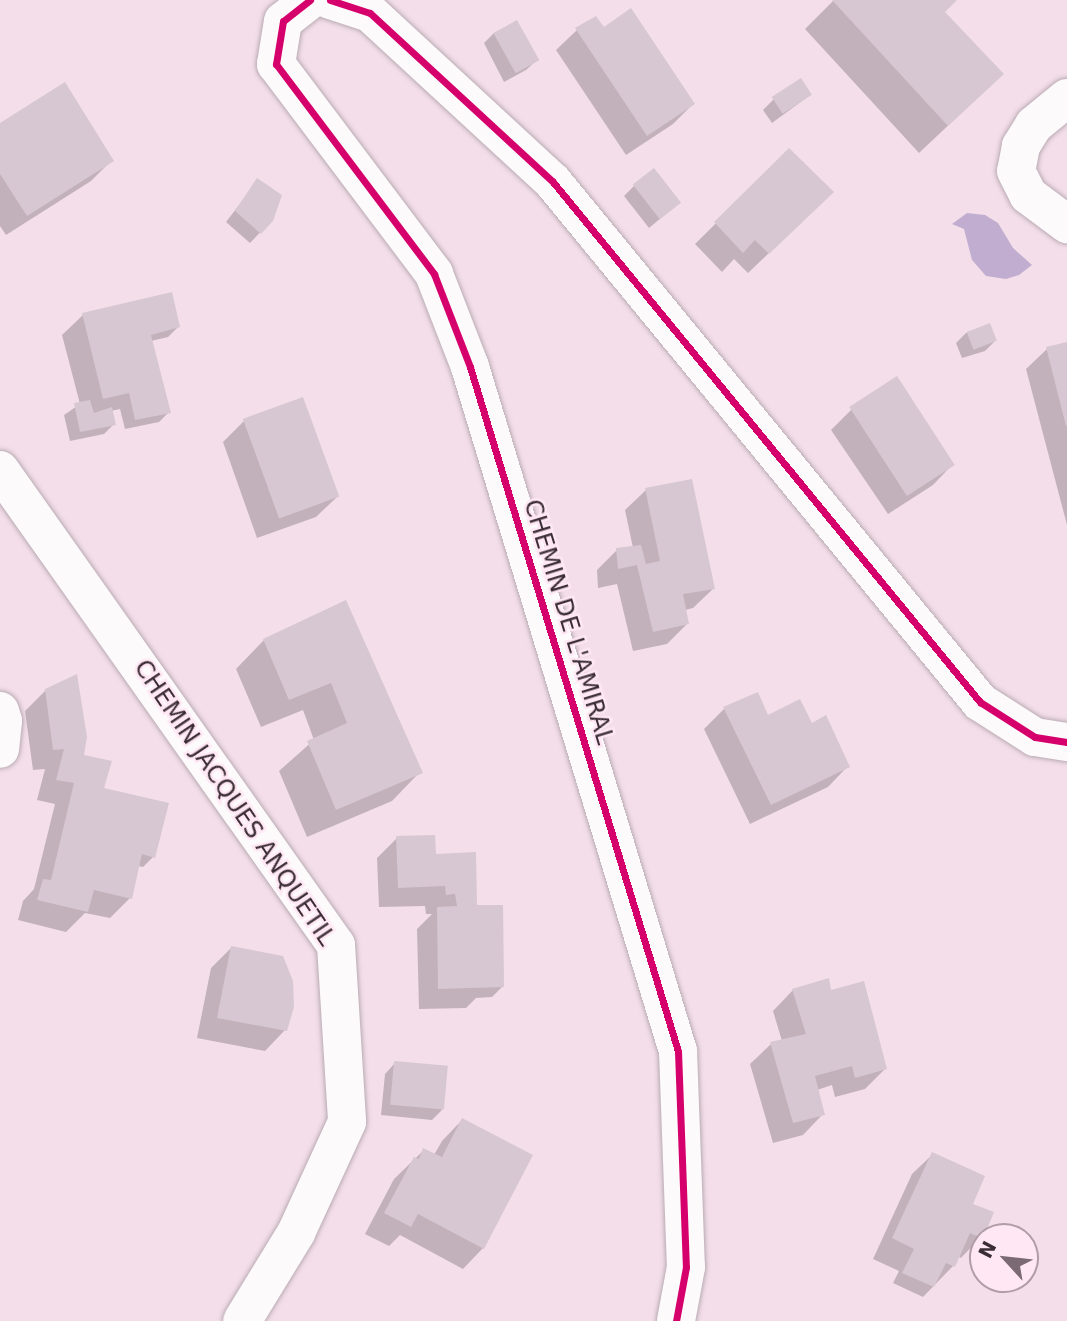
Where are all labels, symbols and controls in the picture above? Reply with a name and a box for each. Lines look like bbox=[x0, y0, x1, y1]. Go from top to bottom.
street label: CHEMIN DE L'AMIRAL bbox=[517, 496, 619, 748]
street label: CHEMIN JACQUES ANQUETIL bbox=[127, 655, 341, 951]
north arrow bbox=[969, 1223, 1039, 1293]
text: N bbox=[974, 1237, 1000, 1261]

